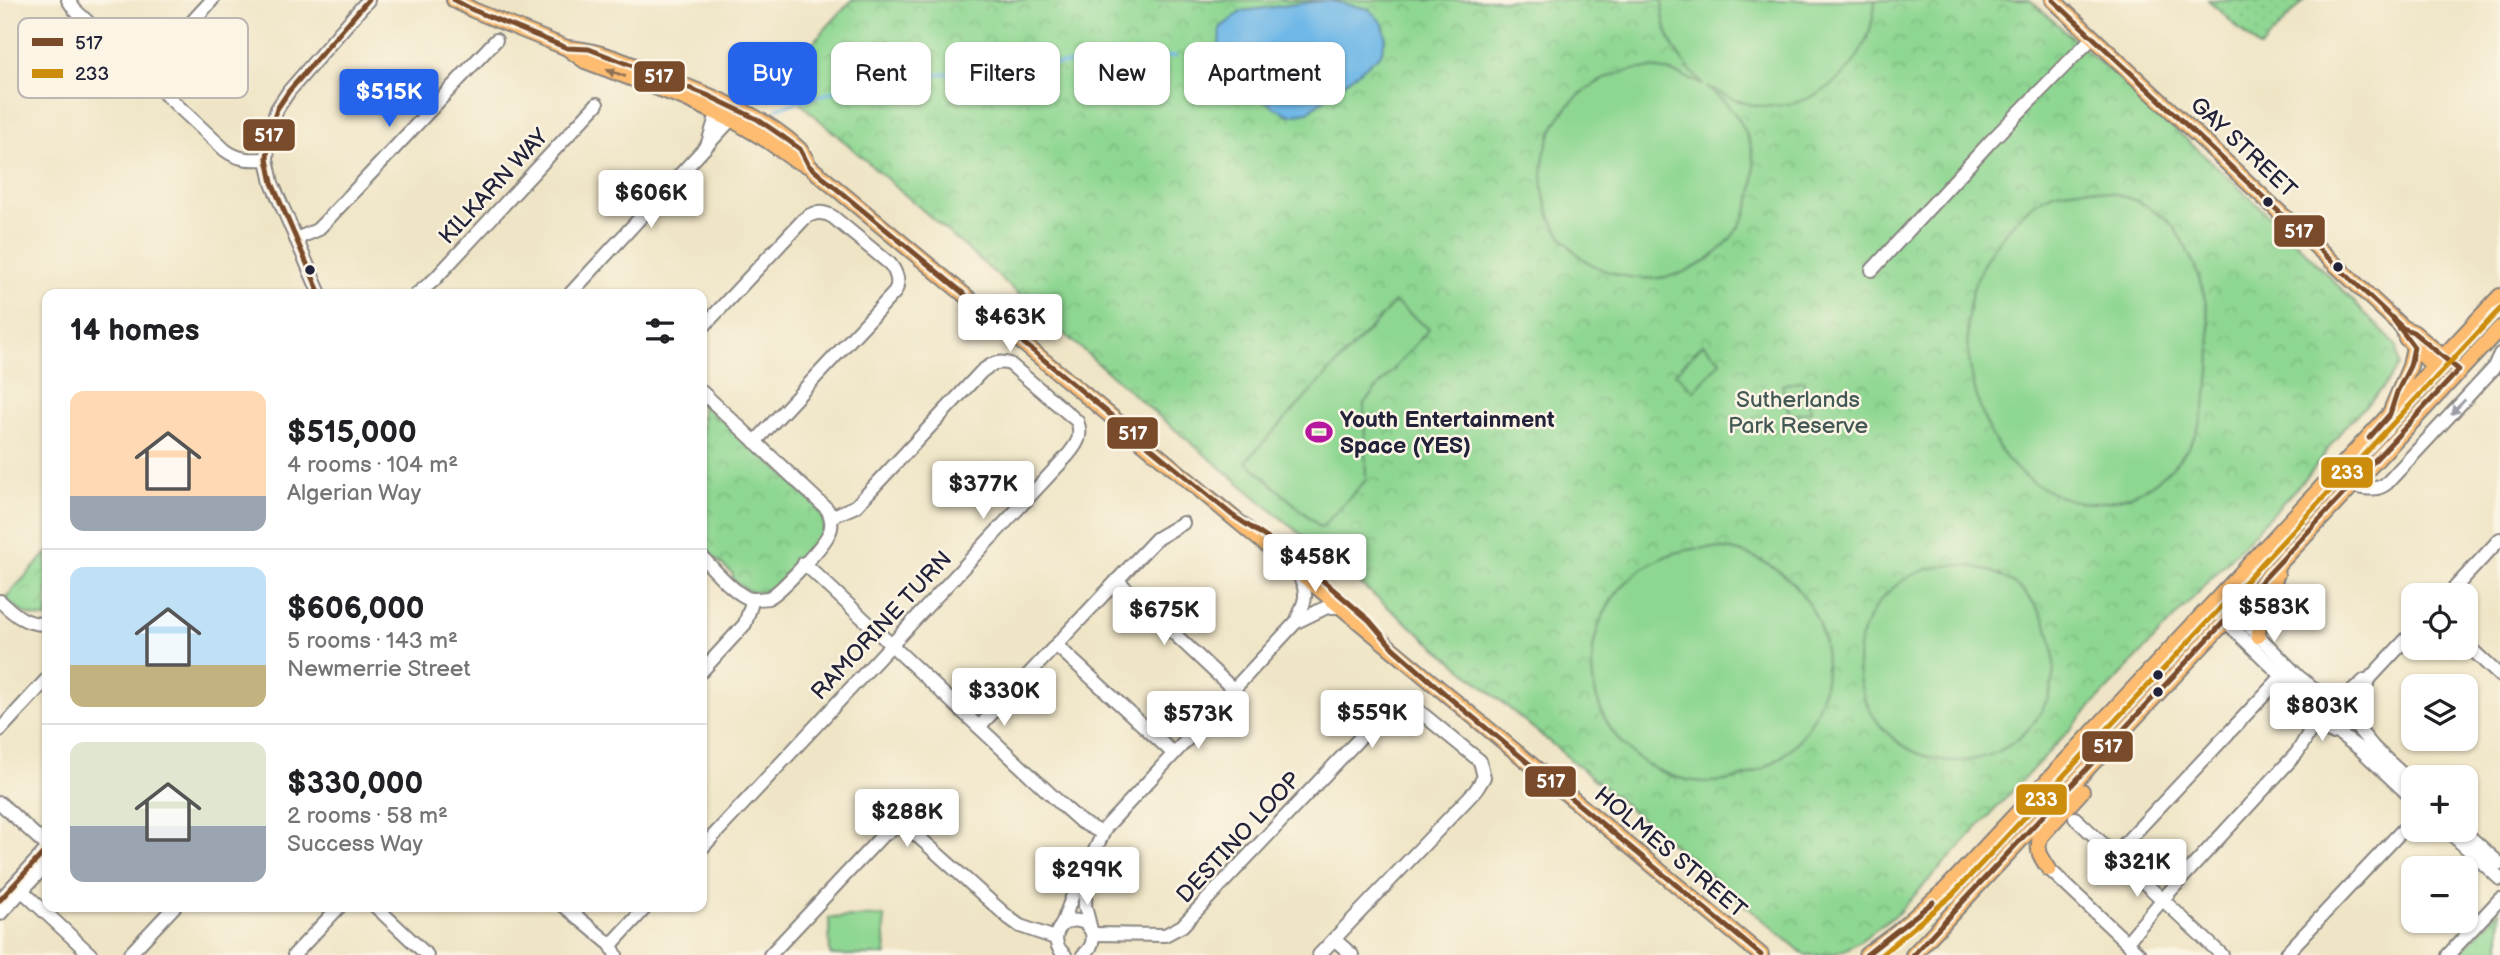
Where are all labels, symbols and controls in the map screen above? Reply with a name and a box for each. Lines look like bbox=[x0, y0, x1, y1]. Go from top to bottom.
legend bbox=[18, 18, 248, 98]
text: 517 bbox=[75, 32, 103, 55]
chip: Buy bbox=[728, 42, 817, 105]
chip: Rent bbox=[831, 42, 931, 105]
chip: Filters bbox=[945, 42, 1060, 105]
chip: New bbox=[1074, 42, 1170, 105]
chip: Apartment bbox=[1184, 42, 1345, 105]
line badge: 517 bbox=[633, 60, 686, 93]
text: 233 bbox=[75, 63, 109, 86]
text: 517 bbox=[644, 66, 674, 89]
one-way arrow bbox=[606, 67, 627, 78]
pin: $515K bbox=[340, 69, 438, 129]
text: $515K bbox=[355, 78, 423, 106]
street label: GAY STREET bbox=[2184, 91, 2303, 204]
line badge: 517 bbox=[242, 118, 296, 152]
street label: KILKARN WAY bbox=[433, 123, 555, 250]
text: 517 bbox=[254, 125, 284, 148]
pin: $606K bbox=[602, 170, 700, 230]
text: $606K bbox=[614, 179, 688, 207]
unlabelled marker bbox=[2261, 195, 2275, 209]
line badge: 517 bbox=[2273, 214, 2326, 248]
text: 517 bbox=[2284, 221, 2314, 244]
unlabelled marker bbox=[2331, 260, 2345, 274]
unlabelled marker bbox=[303, 263, 317, 277]
pin: $463K bbox=[961, 294, 1059, 354]
text: $463K bbox=[974, 303, 1046, 331]
icon: filters bbox=[641, 312, 679, 350]
text: 14 homes bbox=[70, 313, 199, 349]
park label: Sutherlands Park Reserve bbox=[1728, 386, 1868, 440]
one-way arrow bbox=[2451, 398, 2467, 415]
place label: Youth Entertainment Space (YES) bbox=[1340, 406, 1555, 460]
text: $515,000 bbox=[287, 415, 417, 451]
line badge: 517 bbox=[1106, 416, 1159, 450]
sports icon: Youth Entertainment Space (YES) bbox=[1304, 417, 1334, 447]
icon: home bbox=[126, 419, 210, 503]
text: 517 bbox=[1118, 423, 1148, 446]
text: 4 rooms · 104 m² bbox=[287, 451, 458, 479]
line badge: 233 bbox=[2320, 456, 2374, 489]
pin: $377K bbox=[934, 462, 1032, 521]
text: 233 bbox=[2330, 462, 2364, 485]
text: $377K bbox=[948, 470, 1018, 498]
text: Algerian Way bbox=[287, 479, 421, 507]
pin: $458K bbox=[1266, 534, 1364, 594]
text: $458K bbox=[1279, 543, 1351, 571]
street label: RAMORINE TURN bbox=[805, 545, 958, 706]
map controls bbox=[2401, 583, 2478, 933]
button: locate bbox=[2401, 583, 2478, 660]
pin: $583K bbox=[2225, 584, 2323, 644]
pin: $675K bbox=[1115, 588, 1213, 647]
text: $606,000 bbox=[287, 591, 425, 627]
text: $583K bbox=[2238, 593, 2310, 621]
icon: home bbox=[126, 595, 210, 679]
text: $675K bbox=[1129, 596, 1199, 624]
text: 5 rooms · 143 m² bbox=[287, 627, 458, 655]
text: Newmerrie Street bbox=[287, 655, 471, 683]
pin: $330K bbox=[955, 668, 1053, 728]
unlabelled marker bbox=[2151, 668, 2165, 682]
button: layers bbox=[2401, 674, 2478, 751]
text: $330K bbox=[968, 677, 1040, 705]
pin: $803K bbox=[2273, 684, 2371, 743]
unlabelled marker bbox=[2151, 685, 2165, 699]
pin: $559K bbox=[1323, 690, 1421, 750]
pin: $573K bbox=[1149, 692, 1247, 751]
text: $803K bbox=[2286, 692, 2358, 720]
text: $559K bbox=[1337, 699, 1407, 727]
text: $573K bbox=[1163, 700, 1233, 728]
line badge: 517 bbox=[2081, 730, 2134, 763]
text: 517 bbox=[2093, 736, 2123, 759]
line badge: 517 bbox=[1524, 765, 1577, 798]
button: + bbox=[2401, 765, 2478, 842]
text: $330,000 bbox=[287, 766, 423, 802]
street label: DESTINO LOOP bbox=[1171, 766, 1307, 909]
icon: home bbox=[126, 770, 210, 854]
text: 517 bbox=[1536, 771, 1566, 794]
street label: HOLMES STREET bbox=[1589, 781, 1752, 925]
line badge: 233 bbox=[2015, 783, 2068, 816]
text: 233 bbox=[2024, 789, 2058, 812]
pin: $288K bbox=[858, 790, 956, 849]
text: $288K bbox=[871, 798, 943, 826]
text: 2 rooms · 58 m² bbox=[287, 802, 448, 830]
text: Success Way bbox=[287, 830, 423, 858]
pin: $321K bbox=[2088, 839, 2186, 899]
pin: $299K bbox=[1038, 848, 1136, 907]
text: $321K bbox=[2103, 848, 2171, 876]
text: $299K bbox=[1051, 856, 1123, 884]
button: − bbox=[2401, 856, 2478, 933]

